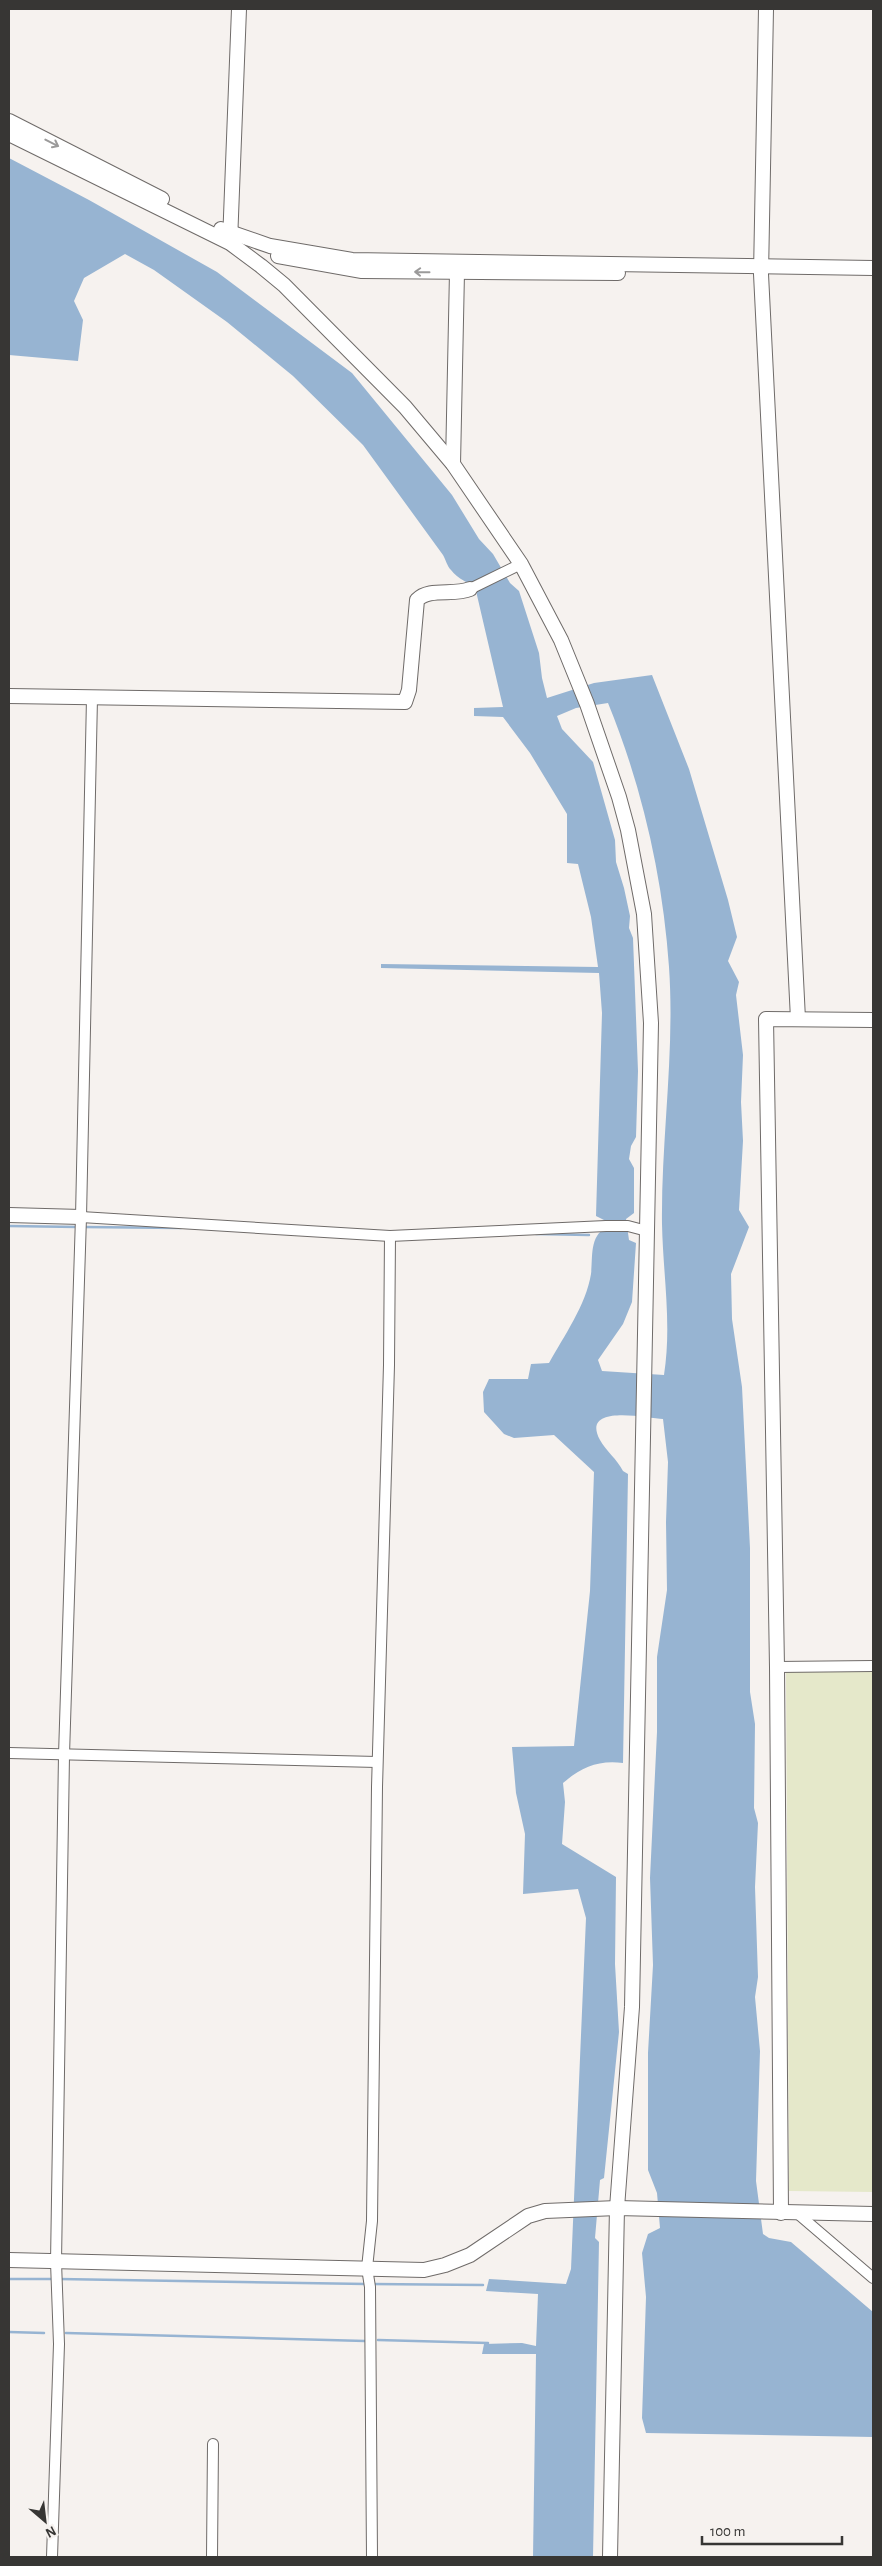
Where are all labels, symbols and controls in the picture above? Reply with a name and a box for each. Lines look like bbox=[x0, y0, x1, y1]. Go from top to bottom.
one-way arrow bbox=[44, 139, 59, 148]
one-way arrow bbox=[414, 267, 430, 277]
north arrow bbox=[20, 2496, 70, 2546]
scale bar bbox=[702, 2514, 842, 2546]
text: N bbox=[43, 2523, 58, 2540]
text: 100 m bbox=[710, 2524, 745, 2539]

